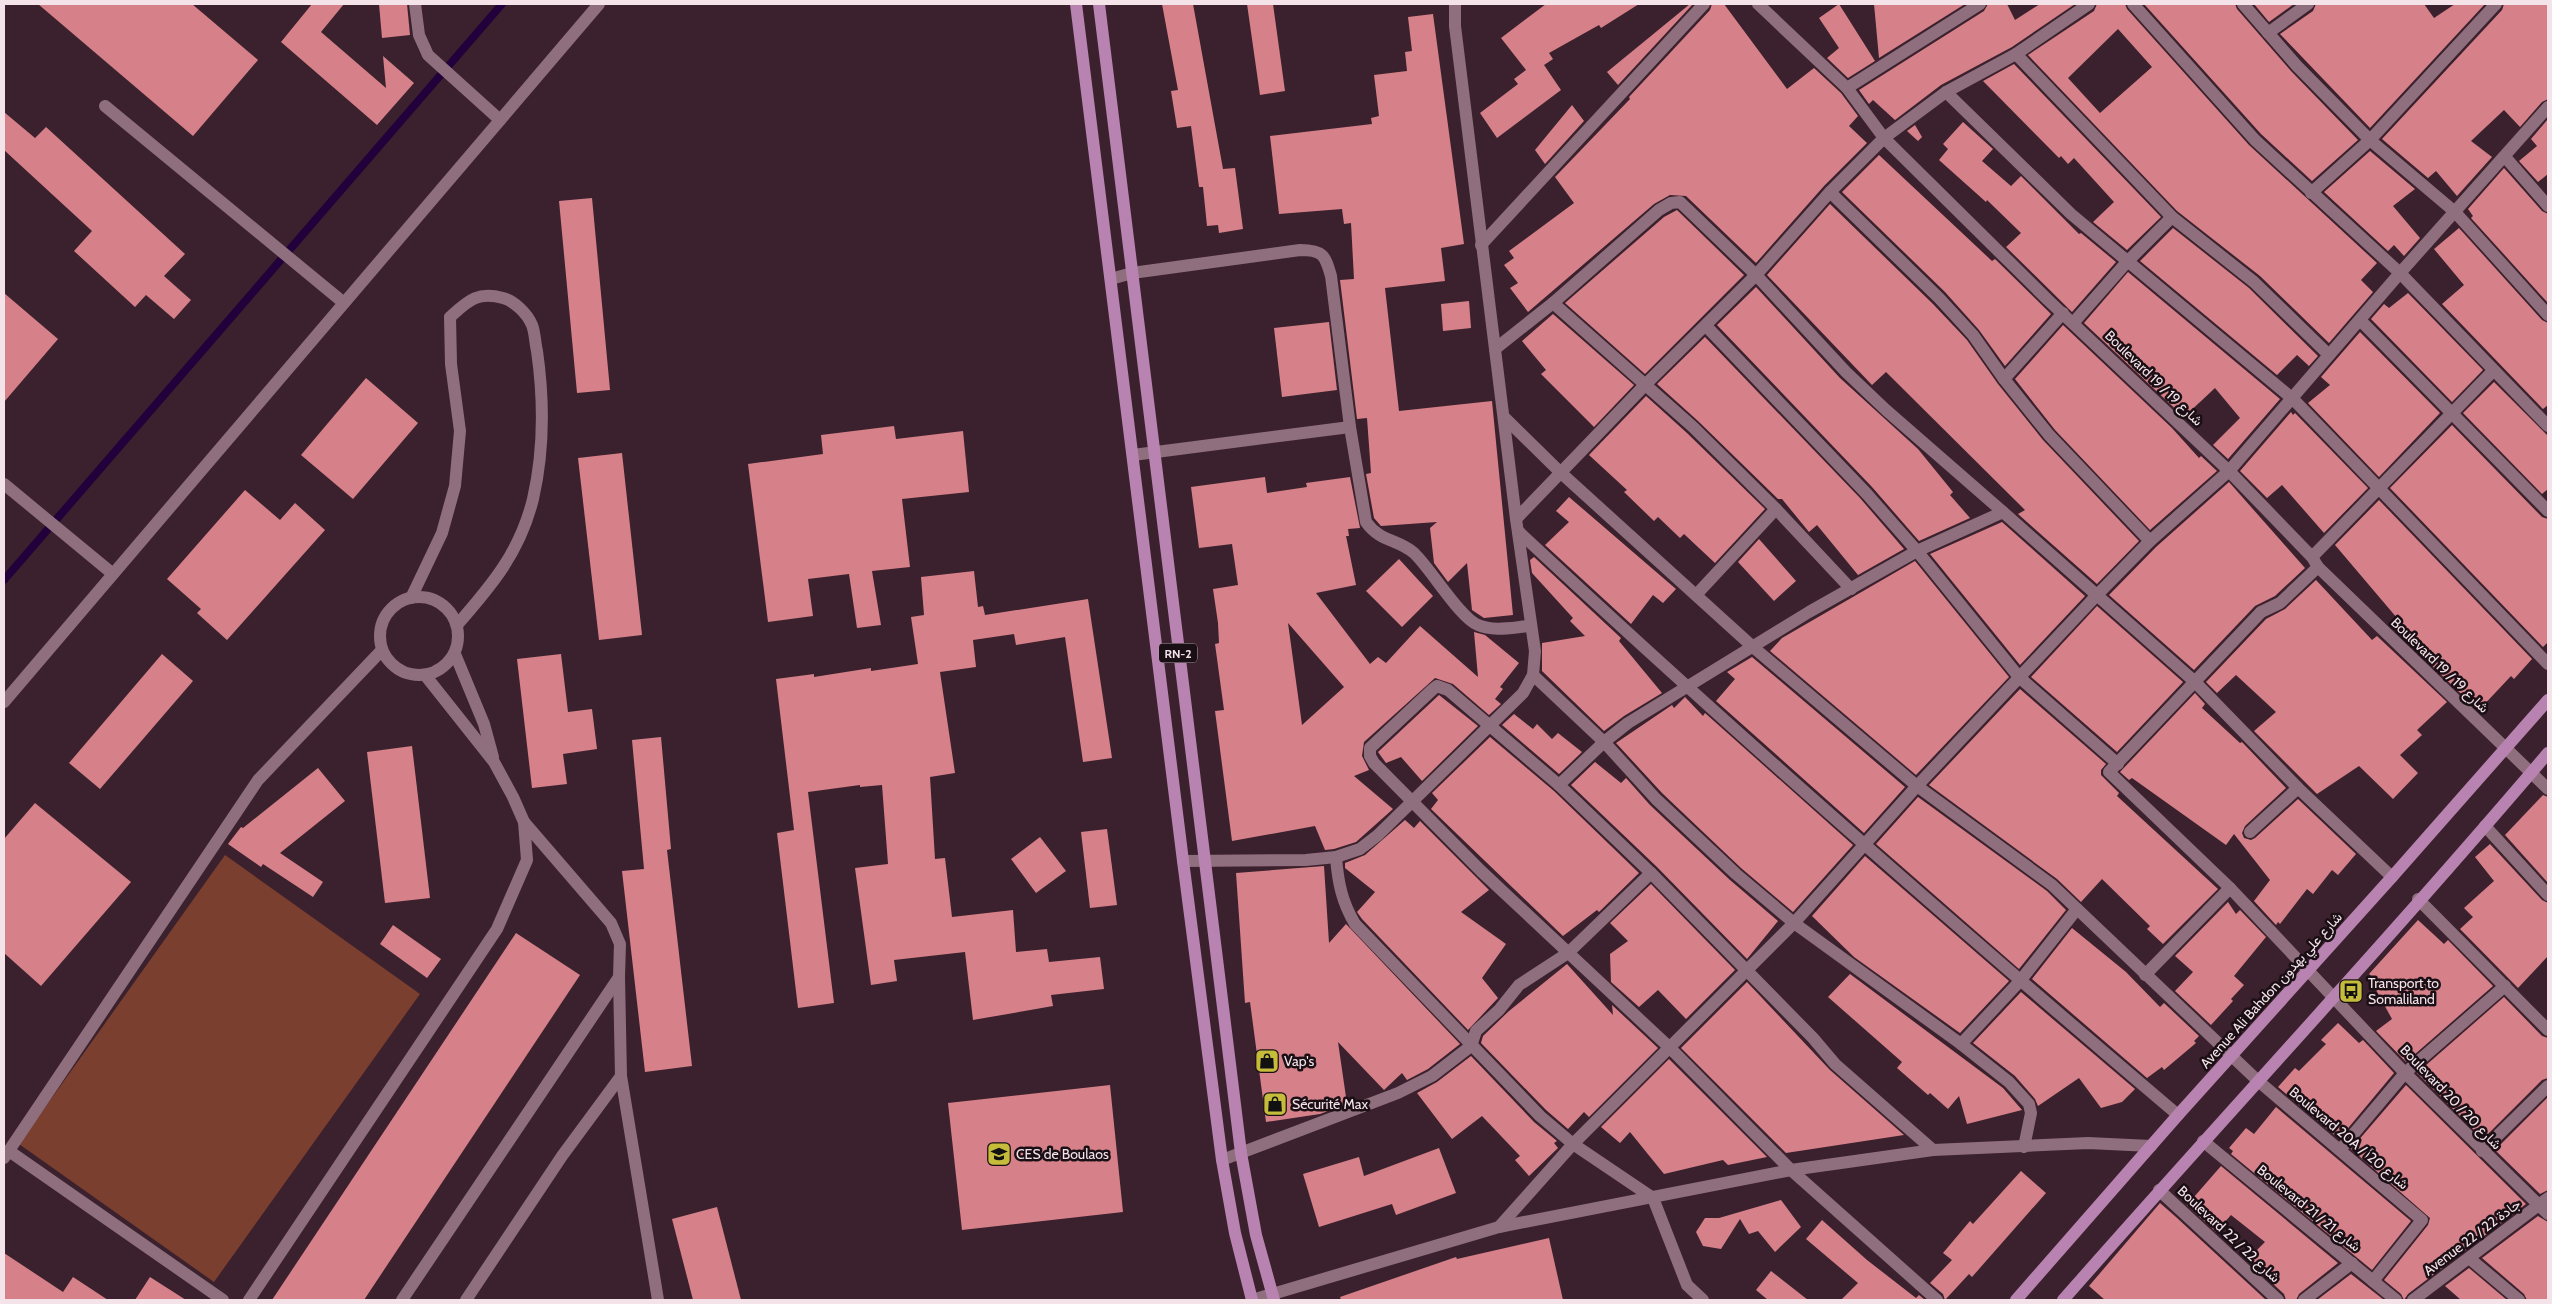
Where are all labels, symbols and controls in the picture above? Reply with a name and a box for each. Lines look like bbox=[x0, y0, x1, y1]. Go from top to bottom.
street label: Boulevard 19 / شارع 19 bbox=[2100, 327, 2207, 431]
street label: Boulevard 19 / شارع 19 bbox=[2386, 614, 2493, 718]
road number: RN-2 bbox=[1159, 644, 1197, 662]
street label: Avenue Ali Bahdon شارع علي بهدون bbox=[2196, 908, 2348, 1074]
place label: Transport to Somaliland bbox=[2368, 974, 2439, 1008]
bus stop icon: Transport to Somaliland bbox=[2338, 978, 2364, 1004]
street label: Boulevard 20 / شارع 20 bbox=[2395, 1041, 2506, 1155]
shop icon: Vap's bbox=[1254, 1048, 1280, 1074]
place label: Vap's bbox=[1284, 1052, 1314, 1070]
street label: Boulevard 20A / شارع 20أ bbox=[2284, 1083, 2412, 1195]
shop icon: Sécurité Max bbox=[1262, 1091, 1288, 1117]
place label: Sécurité Max bbox=[1292, 1095, 1368, 1113]
school or university icon: CES de Boulaos bbox=[986, 1141, 1012, 1167]
place label: CES de Boulaos bbox=[1016, 1145, 1109, 1163]
street label: Boulevard 21 / شارع 21 bbox=[2252, 1161, 2365, 1257]
street label: Boulevard 22 / شارع 22 bbox=[2173, 1182, 2284, 1288]
street label: Avenue 22 / جادة 22 bbox=[2420, 1195, 2524, 1279]

